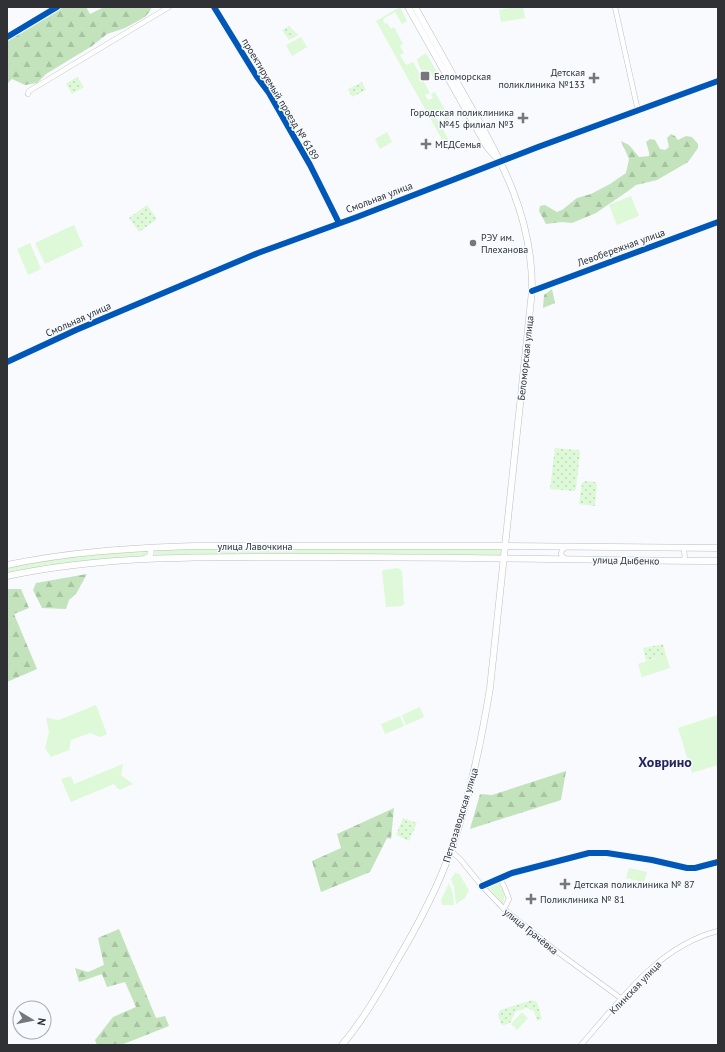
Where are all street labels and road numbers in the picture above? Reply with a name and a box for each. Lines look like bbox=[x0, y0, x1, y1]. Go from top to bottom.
street label: проектируемый проезд № 6189 bbox=[239, 36, 322, 163]
street label: Смольная улица bbox=[344, 179, 414, 216]
street label: Левобережная улица bbox=[575, 226, 667, 270]
street label: Смольная улица bbox=[43, 299, 113, 340]
street label: Беломорская улица bbox=[515, 315, 536, 401]
street label: улица Лавочкина bbox=[217, 540, 293, 553]
street label: улица Дыбенко bbox=[592, 553, 660, 568]
street label: Петрозаводская улица bbox=[440, 766, 481, 864]
street label: улица Грачёвка bbox=[501, 905, 561, 957]
street label: Клинская улица bbox=[607, 958, 664, 1017]

